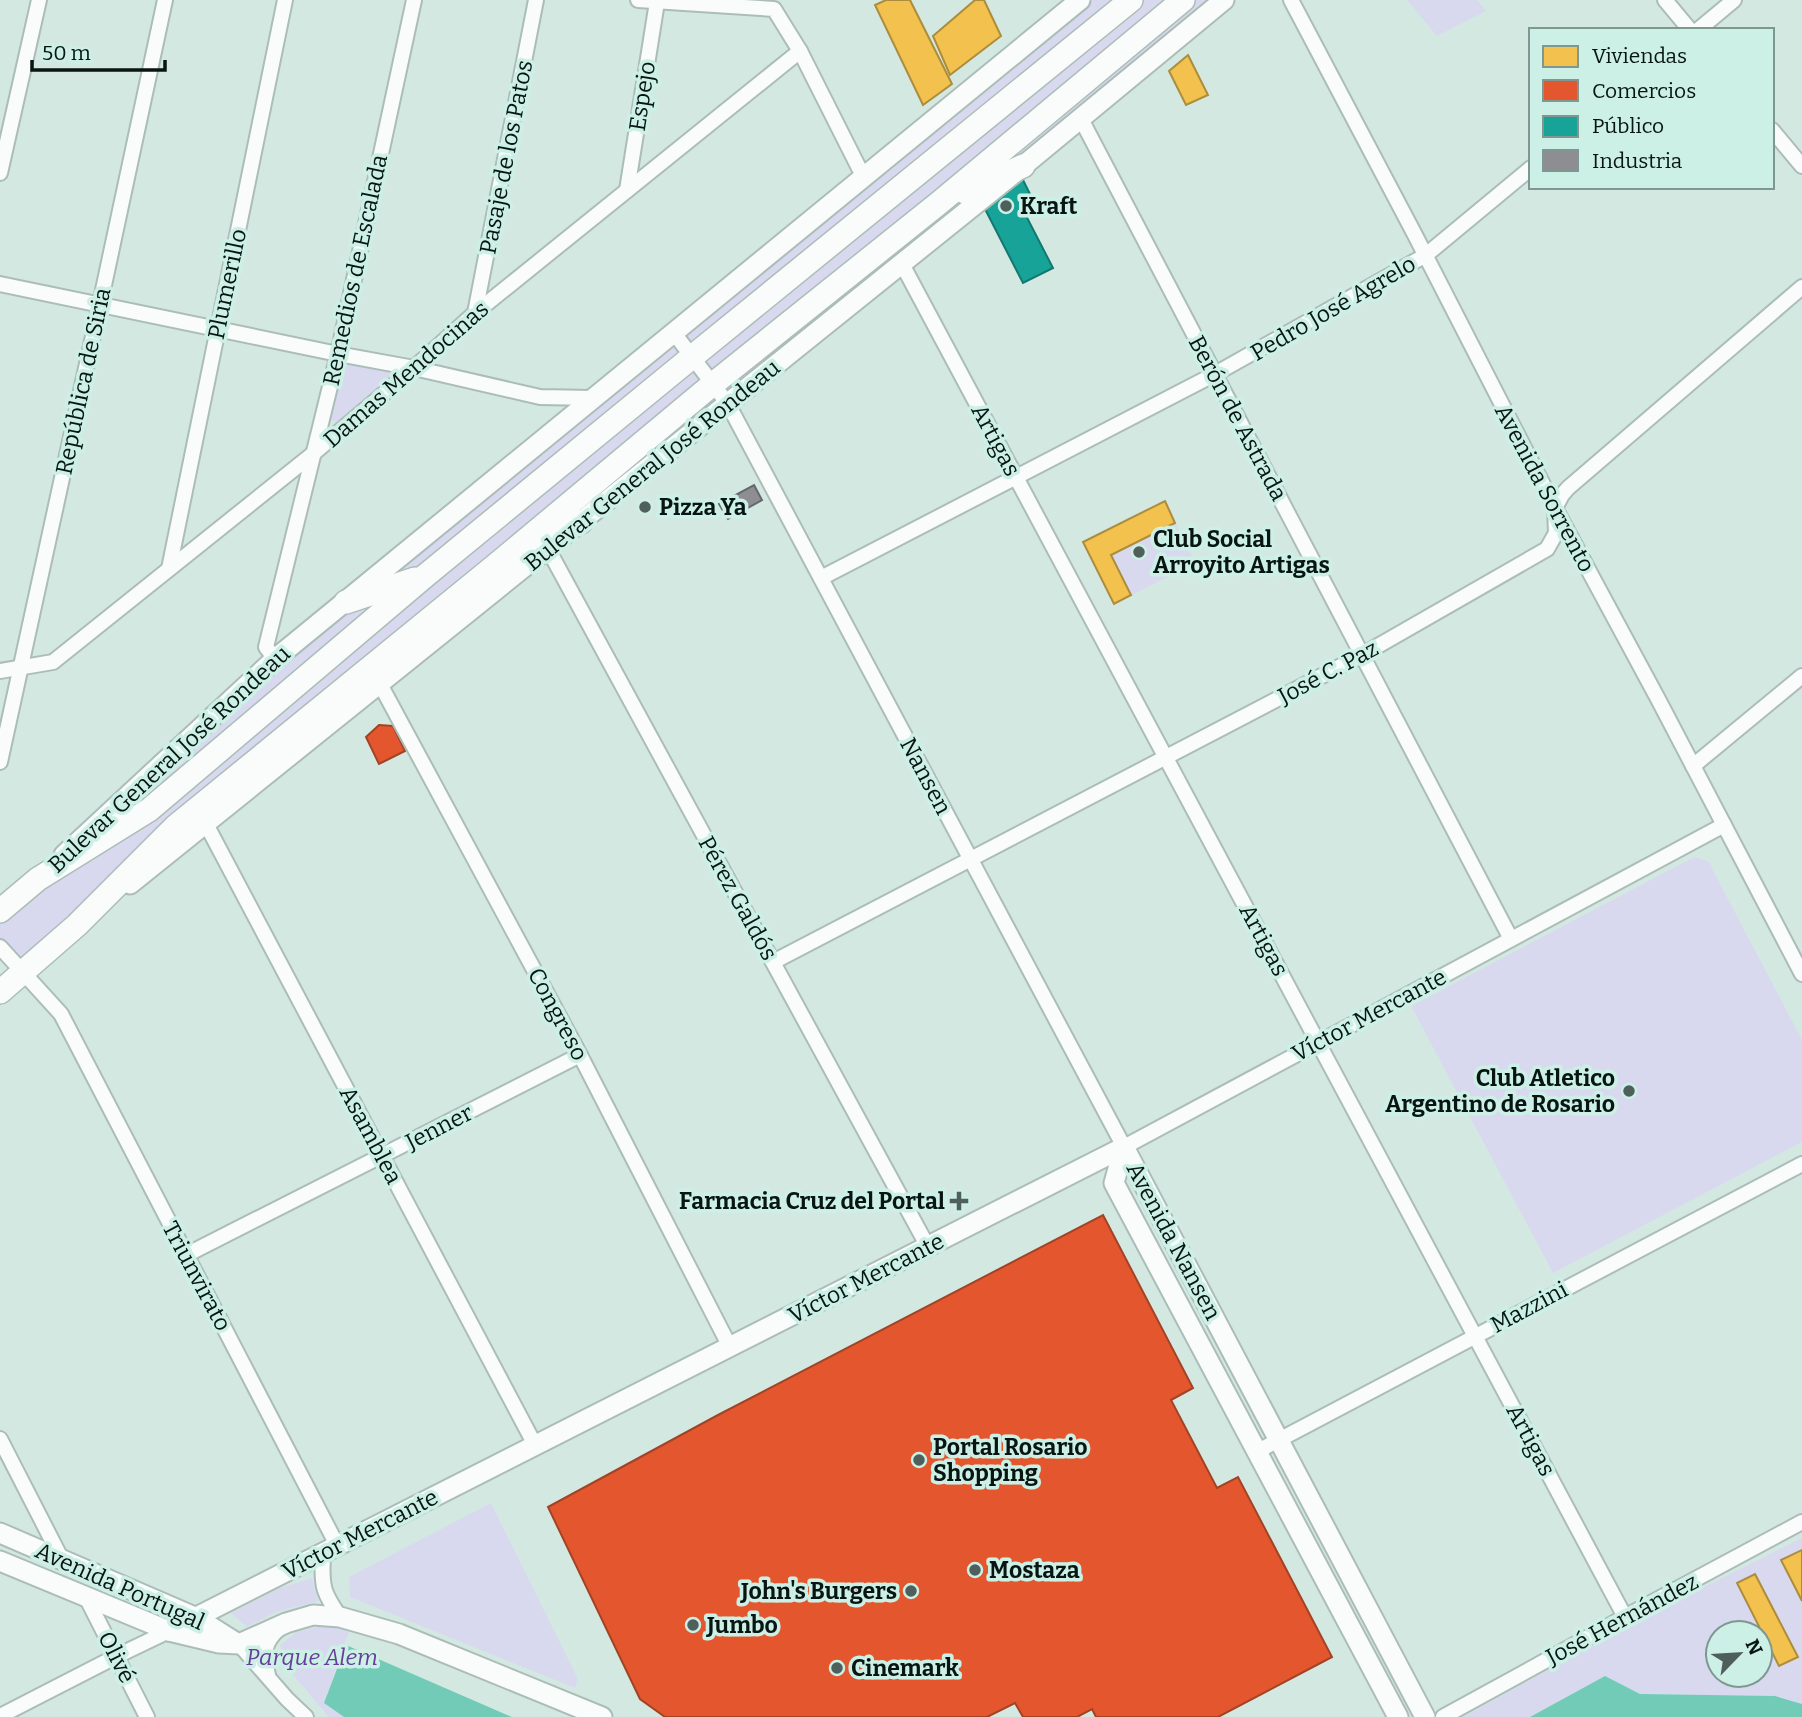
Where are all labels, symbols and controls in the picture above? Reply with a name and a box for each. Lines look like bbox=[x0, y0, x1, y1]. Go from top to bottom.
scale bar bbox=[32, 28, 164, 72]
legend bbox=[1529, 28, 1774, 189]
text: 50 m bbox=[42, 40, 91, 66]
text: Viviendas bbox=[1592, 43, 1687, 69]
street label: Pasaje de los Patos bbox=[473, 58, 539, 256]
street label: Espejo bbox=[623, 59, 661, 133]
text: Comercios bbox=[1592, 78, 1696, 104]
text: Público bbox=[1592, 113, 1664, 139]
text: Industria bbox=[1592, 148, 1683, 174]
street label: Remedios de Escalada bbox=[317, 152, 393, 388]
place label: Kraft bbox=[1020, 192, 1077, 220]
marker: Kraft bbox=[998, 198, 1014, 214]
street label: Plumerillo bbox=[202, 226, 252, 342]
street label: Pedro José Agrelo bbox=[1245, 249, 1421, 367]
street label: República de Siria bbox=[50, 285, 117, 477]
street label: Damas Mendocinas bbox=[318, 295, 494, 453]
street label: Berón de Astrada bbox=[1183, 331, 1294, 506]
street label: Bulevar General José Rondeau bbox=[519, 353, 785, 577]
street label: Artigas bbox=[965, 399, 1027, 481]
street label: Avenida Sorrento bbox=[1489, 399, 1601, 577]
place label: Pizza Ya bbox=[659, 493, 747, 521]
marker: Pizza Ya bbox=[637, 499, 653, 515]
place label: Club Social Arroyito Artigas bbox=[1153, 525, 1330, 579]
marker: Club Social Arroyito Artigas bbox=[1131, 544, 1147, 560]
street label: José C. Paz bbox=[1272, 634, 1383, 711]
street label: Bulevar General José Rondeau bbox=[42, 639, 296, 879]
street label: Nansen bbox=[894, 733, 958, 820]
street label: Pérez Galdós bbox=[692, 831, 784, 965]
street label: Artigas bbox=[1233, 899, 1295, 981]
street label: Congreso bbox=[522, 963, 594, 1065]
street label: Víctor Mercante bbox=[1287, 963, 1451, 1067]
place label: Club Atletico Argentino de Rosario bbox=[1385, 1064, 1615, 1118]
street label: Asamblea bbox=[334, 1081, 409, 1189]
marker: Club Atletico Argentino de Rosario bbox=[1621, 1083, 1637, 1099]
street label: Jenner bbox=[400, 1098, 477, 1156]
street label: Avenida Nansen bbox=[1121, 1157, 1228, 1325]
place label: Farmacia Cruz del Portal bbox=[679, 1187, 945, 1215]
marker: Farmacia Cruz del Portal bbox=[951, 1193, 967, 1209]
street label: Triunvirato bbox=[156, 1216, 238, 1336]
street label: Víctor Mercante bbox=[783, 1227, 949, 1329]
street label: Mazzini bbox=[1486, 1275, 1572, 1339]
street label: Artigas bbox=[1500, 1399, 1562, 1481]
place label: Portal Rosario Shopping bbox=[933, 1433, 1088, 1487]
marker: Portal Rosario Shopping bbox=[911, 1452, 927, 1468]
street label: Víctor Mercante bbox=[277, 1483, 443, 1585]
street label: Avenida Portugal bbox=[31, 1536, 209, 1636]
place label: Mostaza bbox=[989, 1556, 1080, 1584]
marker: Mostaza bbox=[967, 1562, 983, 1578]
street label: José Hernández bbox=[1540, 1567, 1703, 1671]
place label: John's Burgers bbox=[739, 1577, 897, 1605]
marker: John's Burgers bbox=[903, 1583, 919, 1599]
place label: Jumbo bbox=[705, 1611, 778, 1639]
marker: Jumbo bbox=[685, 1617, 701, 1633]
north arrow bbox=[1704, 1619, 1774, 1689]
street label: Olivé bbox=[92, 1626, 142, 1688]
text: N bbox=[1740, 1636, 1768, 1659]
park label: Parque Alem bbox=[246, 1643, 378, 1671]
place label: Cinemark bbox=[851, 1654, 959, 1682]
marker: Cinemark bbox=[829, 1660, 845, 1676]

